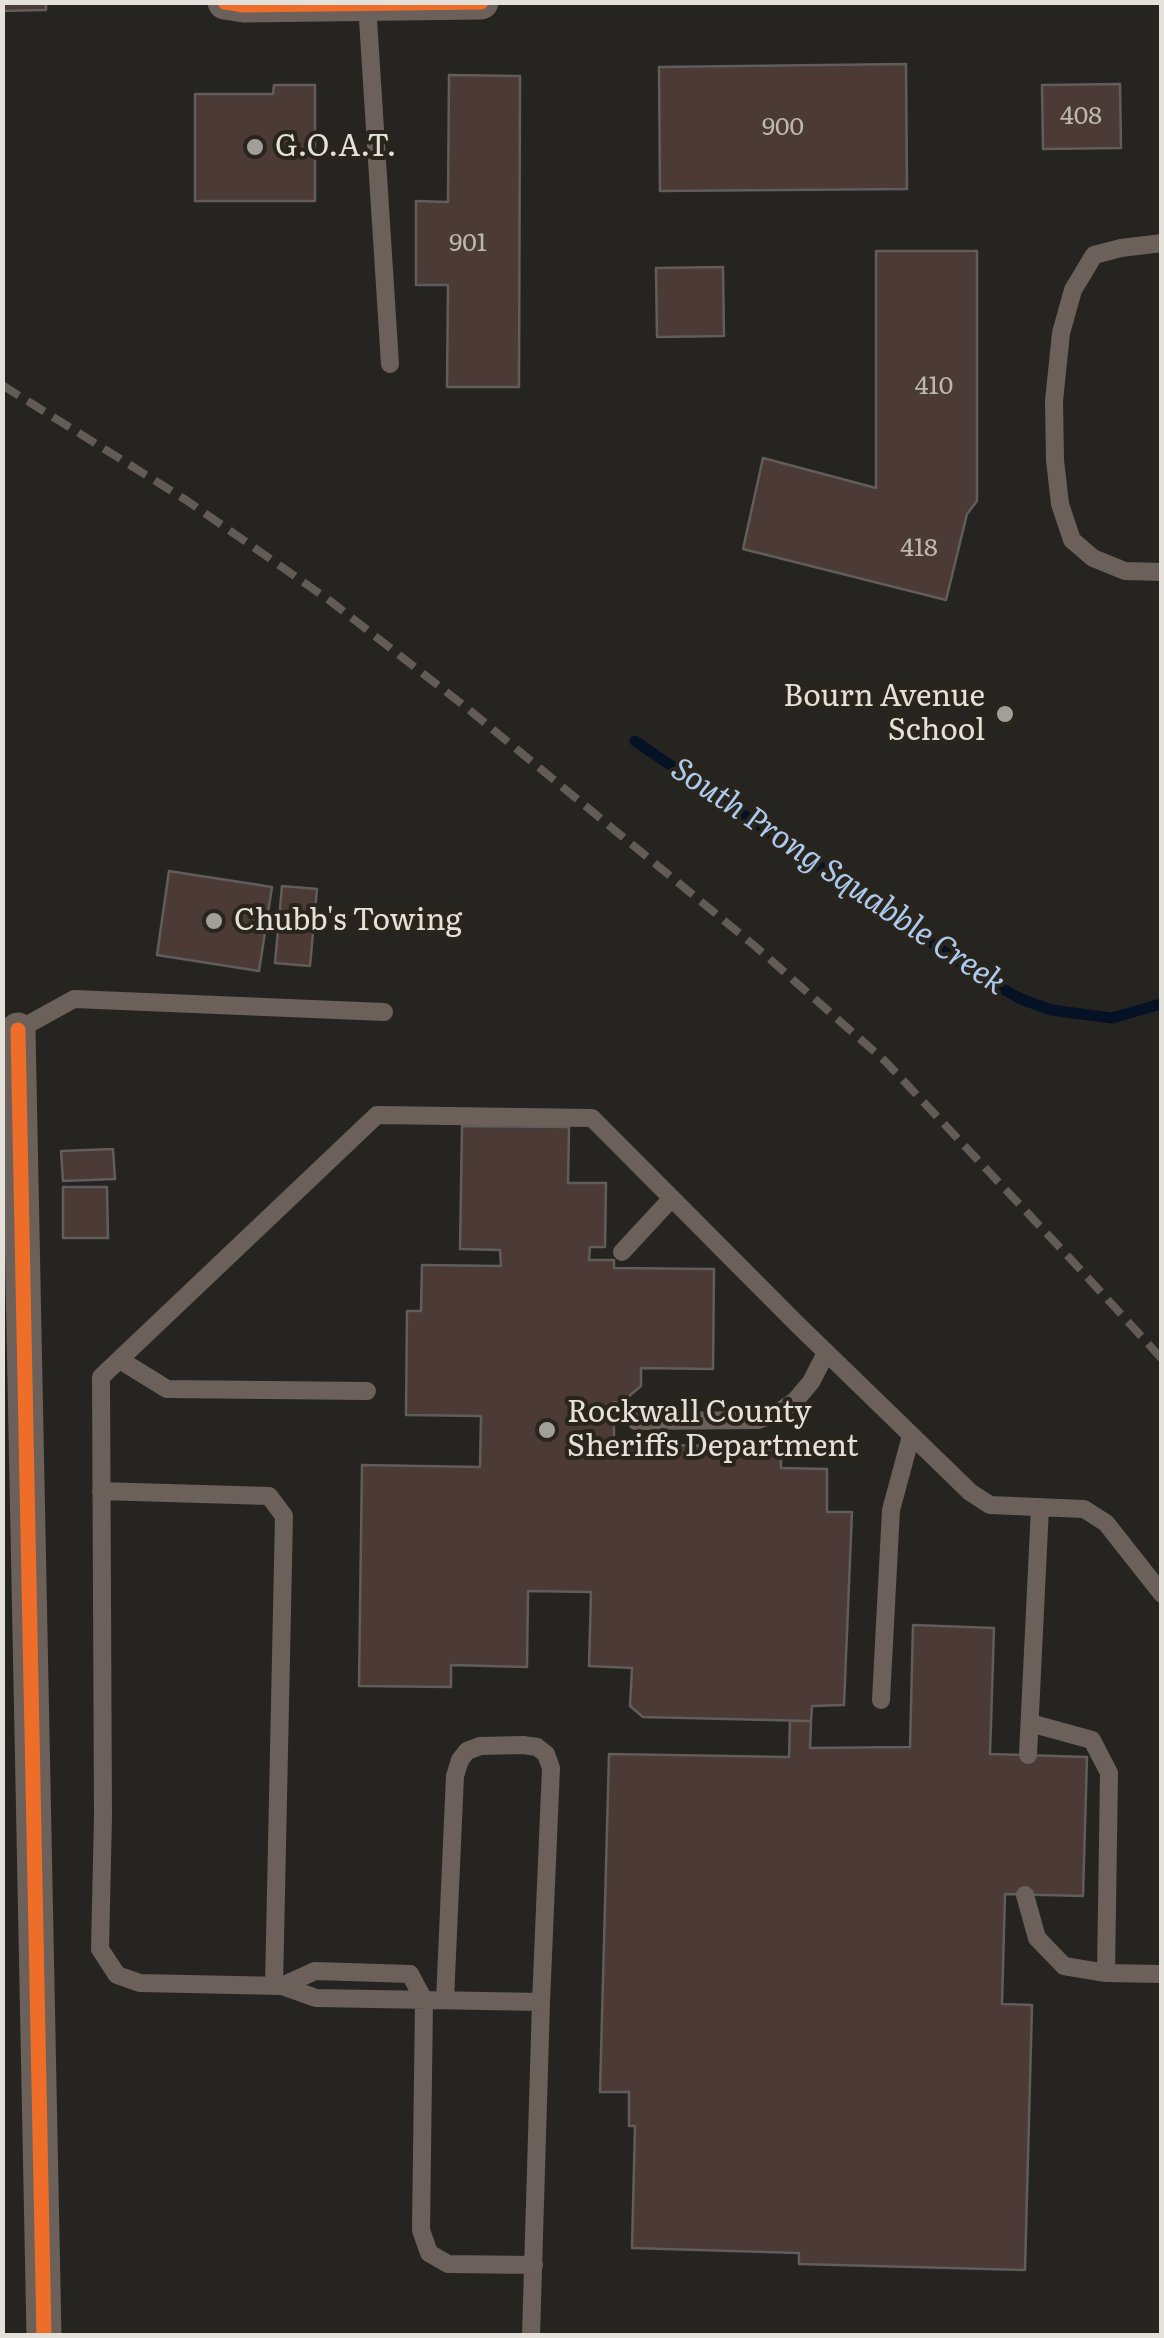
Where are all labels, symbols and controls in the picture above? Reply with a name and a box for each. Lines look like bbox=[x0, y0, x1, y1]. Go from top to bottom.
house number: 408 bbox=[1060, 102, 1102, 132]
house number: 900 bbox=[762, 113, 804, 143]
place label: G.O.A.T. bbox=[275, 129, 396, 165]
marker: G.O.A.T. bbox=[244, 136, 266, 158]
house number: 901 bbox=[449, 229, 487, 259]
house number: 410 bbox=[915, 372, 953, 402]
house number: 418 bbox=[900, 534, 938, 564]
place label: Bourn Avenue School bbox=[783, 679, 985, 750]
marker: Bourn Avenue School bbox=[994, 703, 1016, 725]
water label: South Prong Squabble Creek bbox=[663, 751, 1013, 1003]
place label: Chubb's Towing bbox=[234, 903, 462, 939]
marker: Chubb's Towing bbox=[203, 910, 225, 932]
place label: Rockwall County Sheriffs Department bbox=[567, 1395, 858, 1466]
marker: Rockwall County Sheriffs Department bbox=[536, 1419, 558, 1441]

